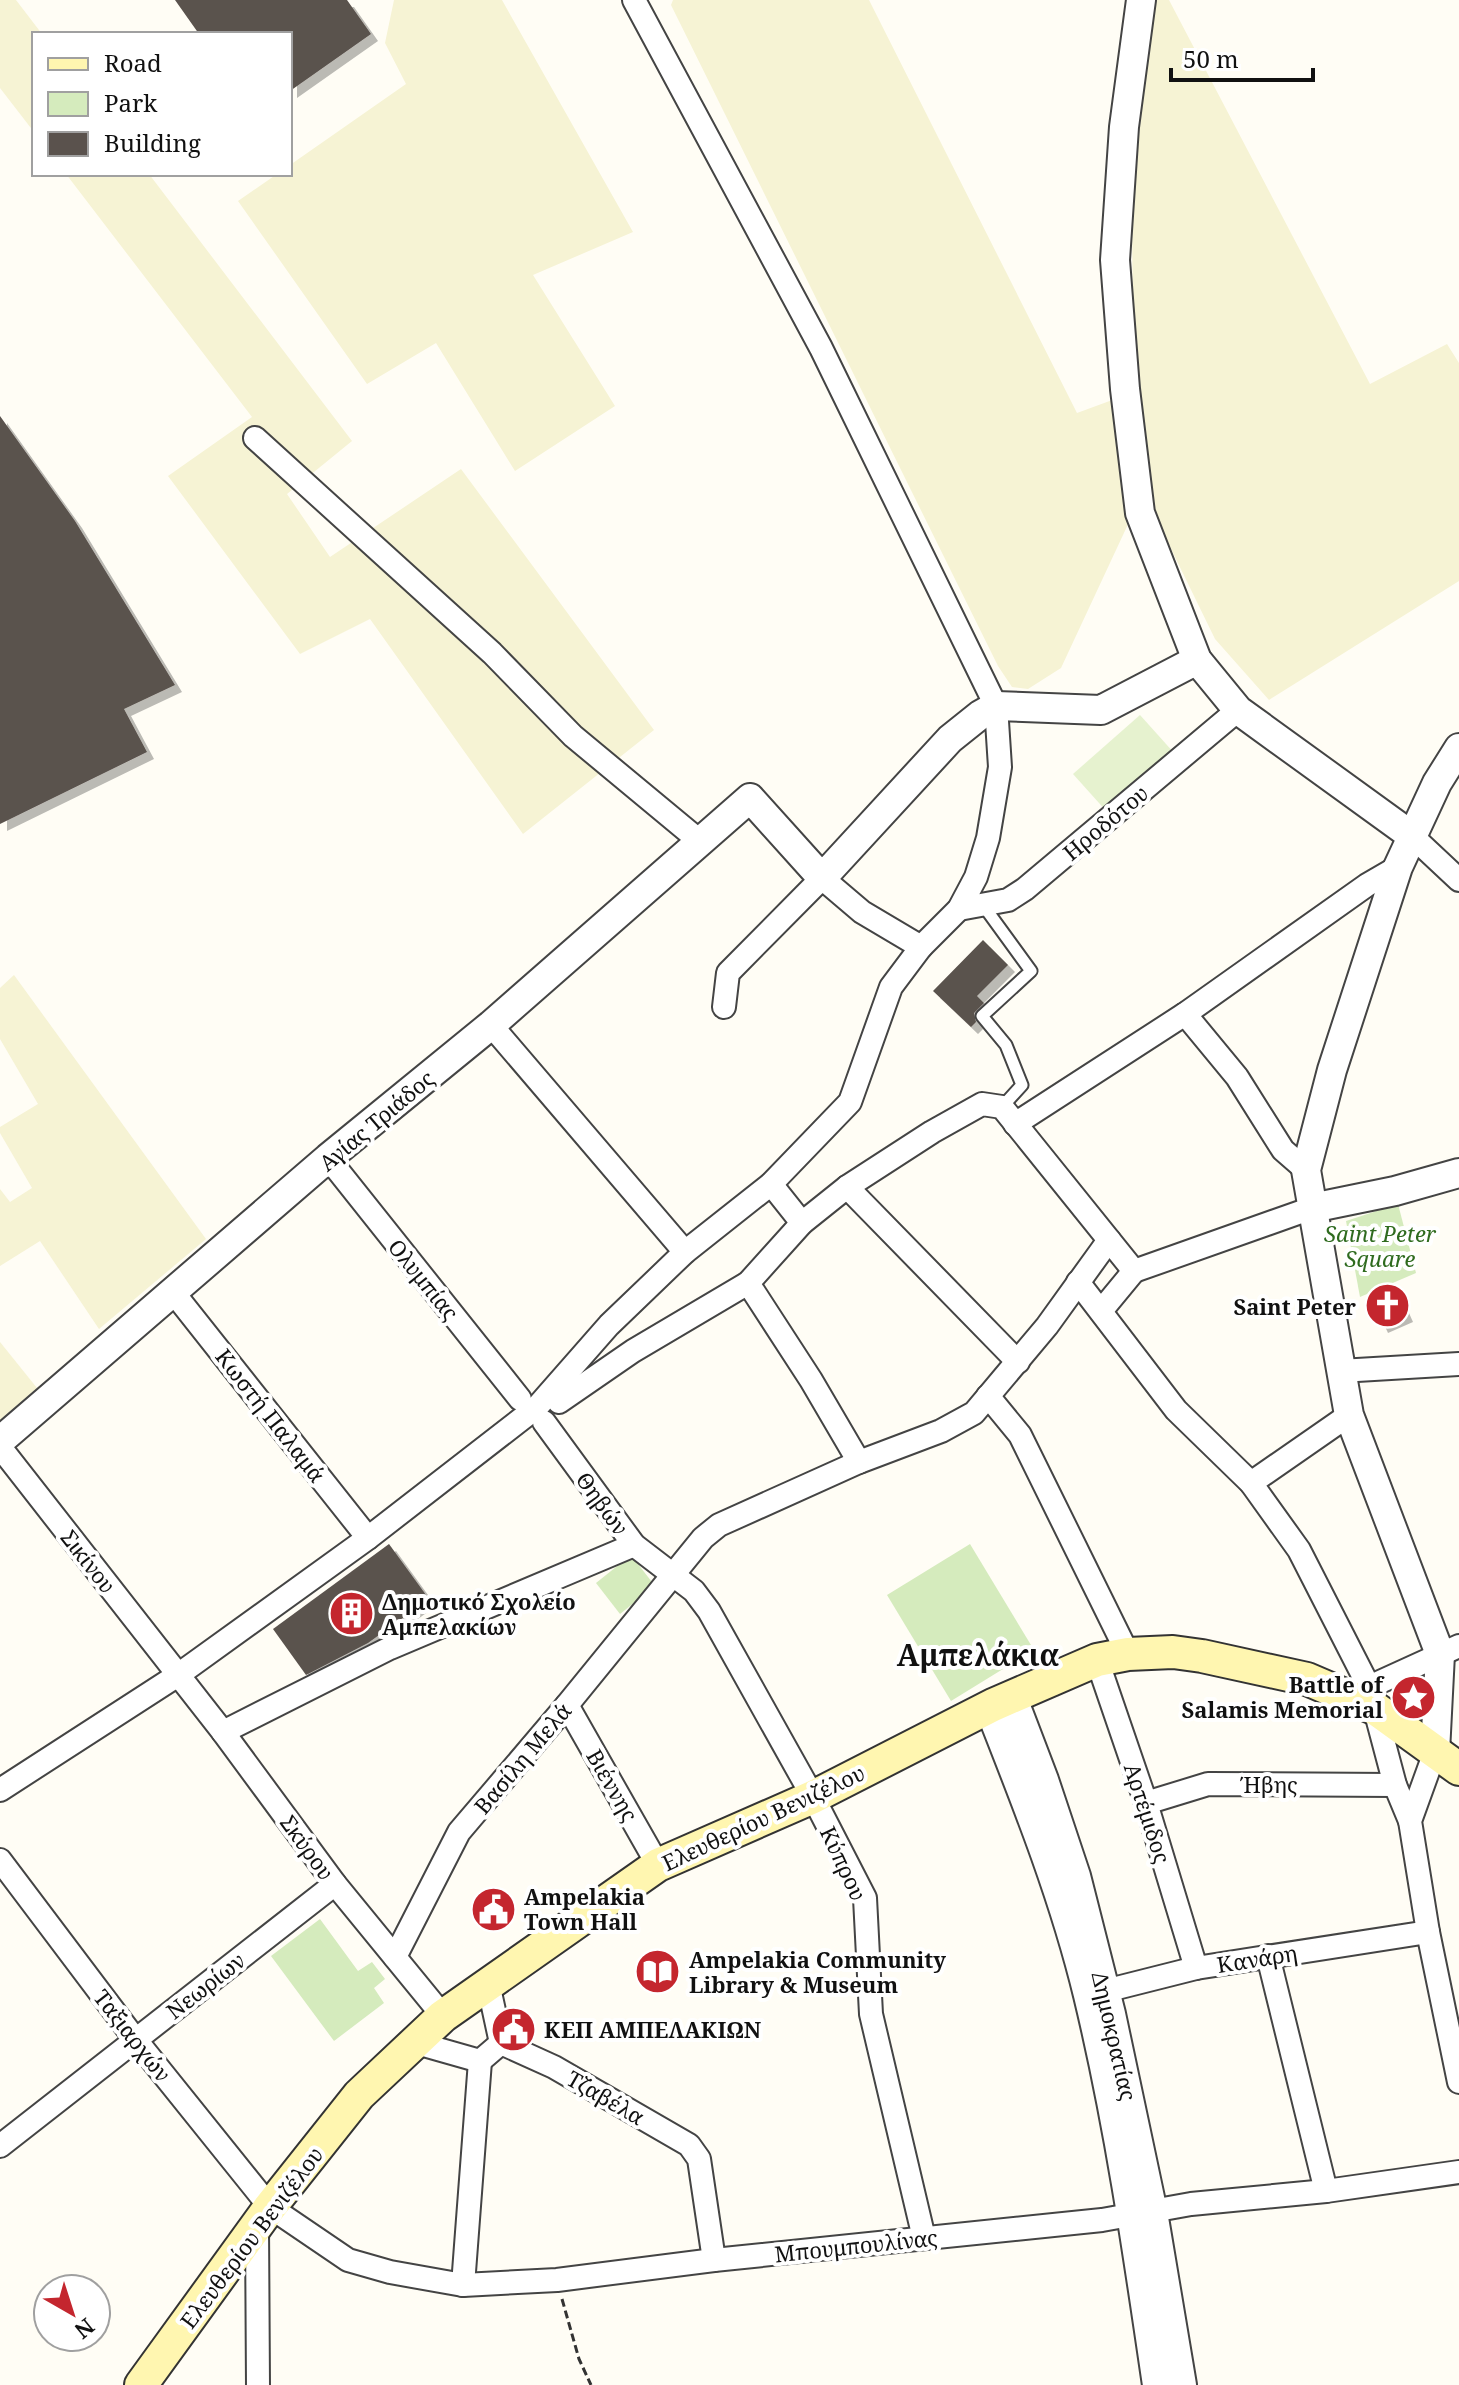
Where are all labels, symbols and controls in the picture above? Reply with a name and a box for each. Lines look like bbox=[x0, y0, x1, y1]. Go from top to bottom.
legend bbox=[32, 32, 292, 176]
scale bar bbox=[1171, 32, 1313, 82]
text: 50 m bbox=[1183, 42, 1239, 75]
text: Road bbox=[104, 46, 162, 79]
text: Park bbox=[104, 86, 158, 119]
text: Building bbox=[104, 126, 201, 159]
street label: Ηροδότου bbox=[1056, 777, 1154, 867]
street label: Αγίας Τριάδος bbox=[312, 1063, 440, 1177]
park label: Saint Peter Square bbox=[1324, 1218, 1437, 1273]
street label: Ολυμπίας bbox=[382, 1232, 466, 1326]
church icon: Saint Peter bbox=[1363, 1282, 1411, 1330]
place label: Saint Peter bbox=[1233, 1291, 1356, 1321]
street label: Κωστή Παλαμά bbox=[209, 1342, 333, 1488]
street label: Θηβών bbox=[570, 1465, 636, 1541]
street label: Σικίνου bbox=[55, 1523, 123, 1599]
place label: Δημοτικό Σχολείο Αμπελακίων bbox=[382, 1586, 576, 1641]
building icon: Δημοτικό Σχολείο Αμπελακίων bbox=[327, 1590, 375, 1638]
district label: Αμπελάκια bbox=[897, 1634, 1059, 1675]
place label: Battle of Salamis Memorial bbox=[1181, 1669, 1385, 1724]
place icon: Battle of Salamis Memorial bbox=[1390, 1673, 1438, 1721]
street label: Βασίλη Μελά bbox=[467, 1696, 577, 1820]
street label: Βιέννης bbox=[580, 1743, 646, 1827]
street label: Ελευθερίου Βενιζέλου bbox=[657, 1757, 869, 1877]
street label: Αρτέμιδος bbox=[1118, 1759, 1178, 1867]
street label: Ήβης bbox=[1239, 1769, 1298, 1799]
street label: Σκύρου bbox=[274, 1808, 342, 1886]
street label: Κύπρου bbox=[814, 1821, 874, 1905]
place label: Ampelakia Town Hall bbox=[524, 1881, 645, 1936]
public building icon: Ampelakia Town Hall bbox=[469, 1885, 517, 1933]
street label: Κανάρη bbox=[1215, 1937, 1299, 1979]
place label: Ampelakia Community Library & Museum bbox=[689, 1944, 946, 1999]
street label: Νεωρίων bbox=[159, 1945, 251, 2025]
library icon: Ampelakia Community Library & Museum bbox=[634, 1948, 682, 1996]
street label: Δημοκρατίας bbox=[1086, 1969, 1144, 2103]
street label: Ταξιαρχών bbox=[88, 1983, 178, 2087]
public building icon: ΚΕΠ ΑΜΠΕΛΑΚΙΩΝ bbox=[489, 2005, 537, 2053]
place label: ΚΕΠ ΑΜΠΕΛΑΚΙΩΝ bbox=[544, 2014, 761, 2044]
street label: Τζαβέλα bbox=[562, 2063, 650, 2131]
street label: Ελευθερίου Βενιζέλου bbox=[173, 2140, 329, 2334]
street label: Μπουμπουλίνας bbox=[773, 2222, 939, 2268]
north arrow bbox=[32, 2273, 112, 2353]
text: N bbox=[69, 2312, 101, 2346]

